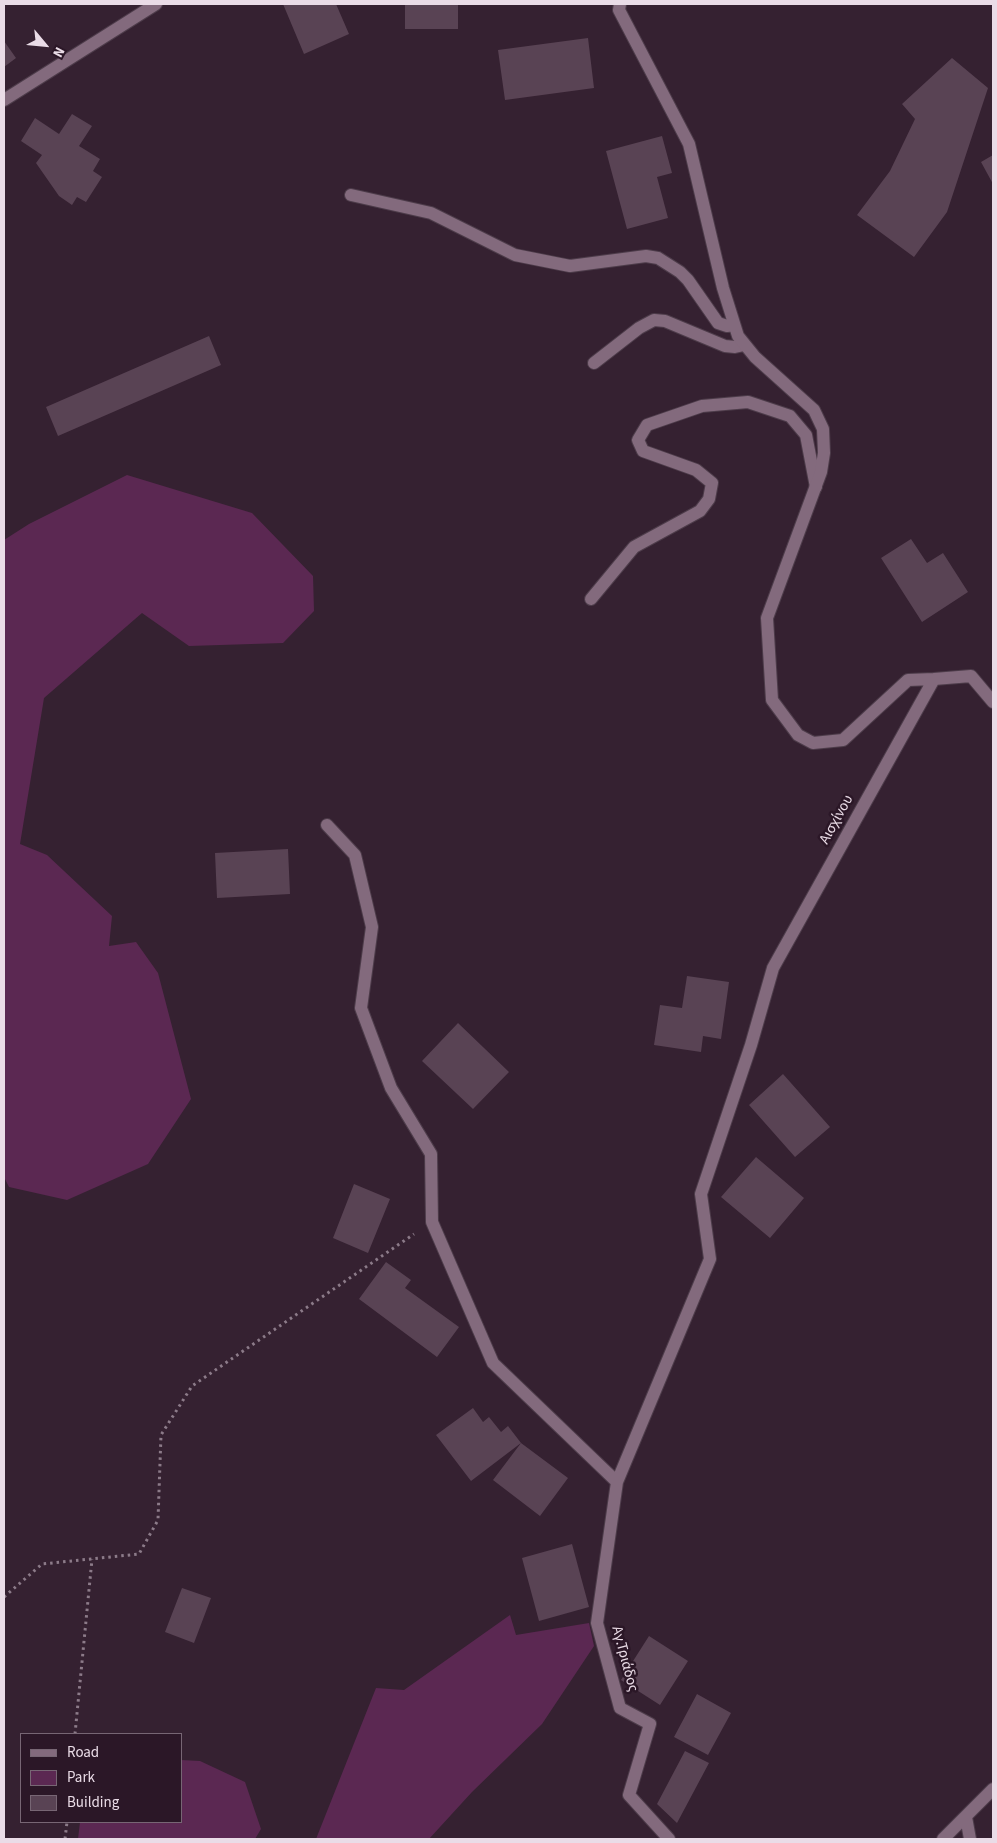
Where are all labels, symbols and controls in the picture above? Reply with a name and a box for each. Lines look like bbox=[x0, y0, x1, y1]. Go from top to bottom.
north arrow bbox=[20, 20, 70, 70]
text: N bbox=[47, 43, 69, 61]
street label: Αισχίνου bbox=[816, 792, 858, 848]
street label: Αγ.Τριάδος bbox=[607, 1624, 641, 1694]
legend bbox=[20, 1733, 182, 1823]
text: Road bbox=[67, 1742, 99, 1763]
text: Park bbox=[67, 1767, 95, 1788]
text: Building bbox=[67, 1792, 119, 1813]

